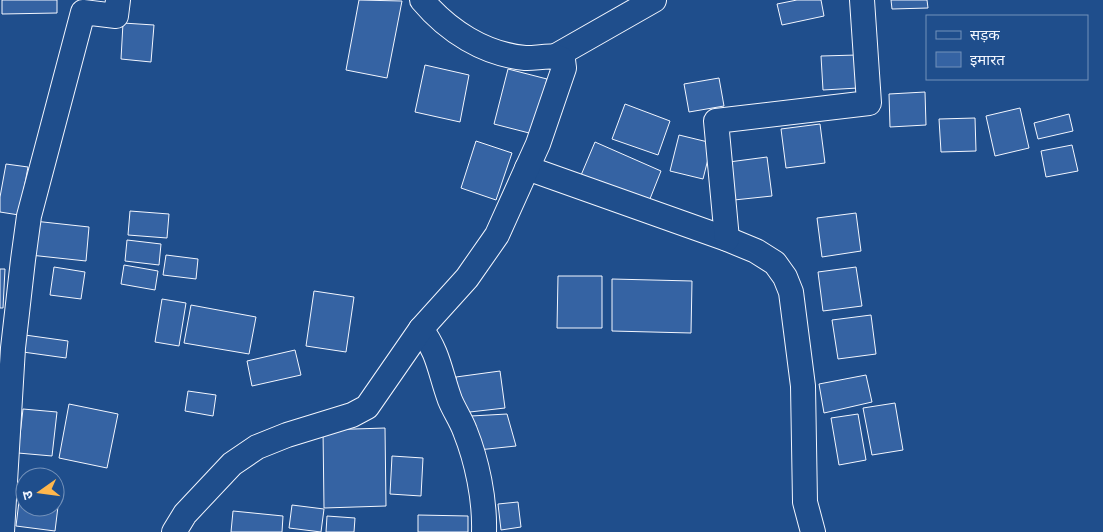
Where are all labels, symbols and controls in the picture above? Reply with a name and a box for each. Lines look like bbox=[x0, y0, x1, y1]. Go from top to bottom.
legend bbox=[926, 15, 1088, 80]
text: सड़क bbox=[970, 25, 1000, 44]
text: इमारत bbox=[970, 50, 1005, 69]
north arrow bbox=[15, 467, 65, 517]
text: उ bbox=[17, 488, 37, 501]

